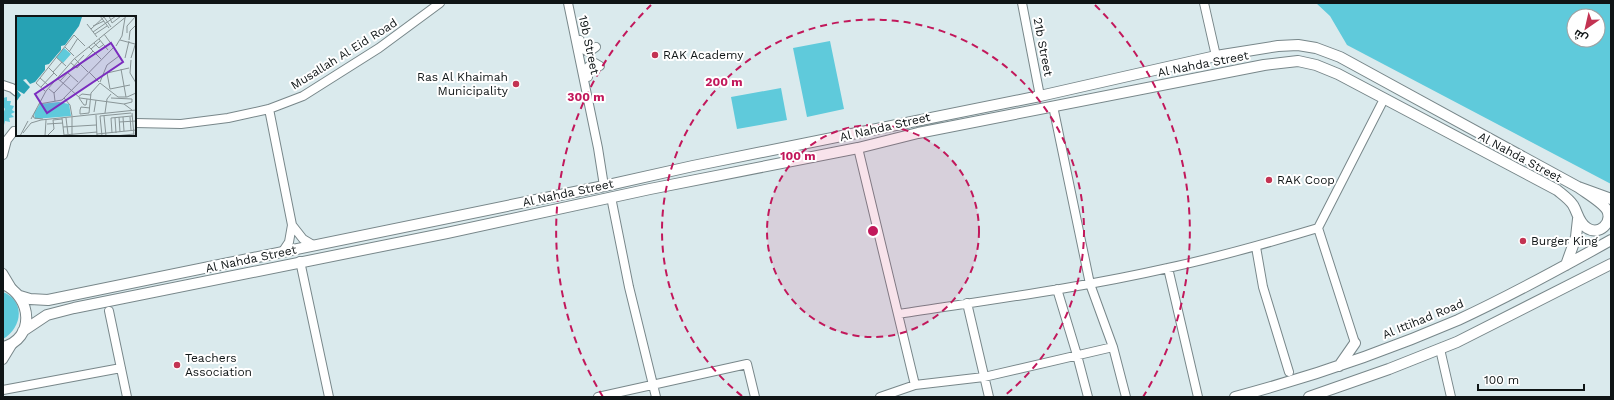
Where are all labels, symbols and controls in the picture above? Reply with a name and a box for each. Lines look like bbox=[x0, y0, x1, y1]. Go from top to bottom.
north arrow bbox=[1566, 8, 1606, 48]
street label: 19b Street bbox=[576, 14, 602, 76]
inset map bbox=[16, 16, 136, 136]
street label: Musallah Al Eid Road bbox=[288, 16, 400, 92]
street label: 21b Street bbox=[1030, 16, 1056, 78]
text: ش bbox=[1571, 27, 1590, 45]
place label: RAK Academy bbox=[663, 48, 744, 62]
street label: Al Nahda Street bbox=[1156, 48, 1250, 80]
marker: RAK Academy bbox=[650, 50, 660, 60]
place label: Ras Al Khaimah Municipality bbox=[417, 70, 509, 98]
text: 200 m bbox=[705, 75, 743, 89]
marker: Ras Al Khaimah Municipality bbox=[511, 79, 521, 89]
text: 300 m bbox=[567, 90, 605, 104]
street label: Al Nahda Street bbox=[838, 110, 932, 144]
street label: Al Nahda Street bbox=[1476, 129, 1564, 185]
text: 100 m bbox=[780, 149, 816, 163]
place label: RAK Coop bbox=[1277, 173, 1335, 187]
marker: RAK Coop bbox=[1264, 175, 1274, 185]
street label: Al Nahda Street bbox=[521, 177, 615, 209]
centre of rings bbox=[866, 224, 880, 238]
place label: Burger King bbox=[1531, 234, 1598, 248]
marker: Burger King bbox=[1518, 236, 1528, 246]
street label: Al Nahda Street bbox=[204, 243, 298, 275]
street label: Al Ittihad Road bbox=[1380, 296, 1466, 342]
place label: Teachers Association bbox=[185, 351, 252, 379]
marker: Teachers Association bbox=[172, 360, 182, 370]
scale bar bbox=[1478, 366, 1584, 392]
text: 100 m bbox=[1484, 373, 1519, 387]

